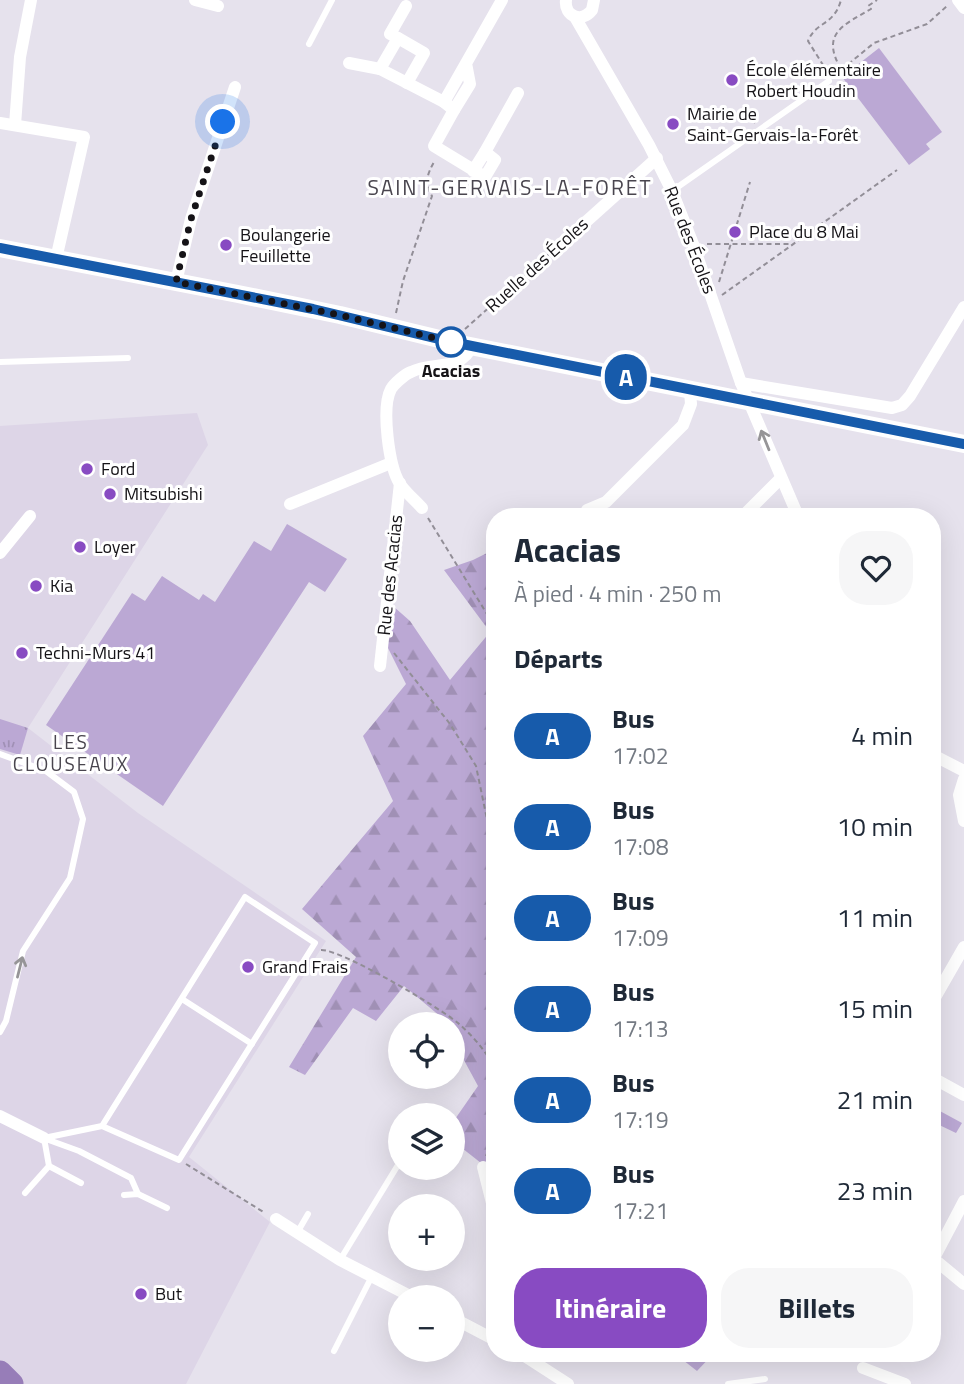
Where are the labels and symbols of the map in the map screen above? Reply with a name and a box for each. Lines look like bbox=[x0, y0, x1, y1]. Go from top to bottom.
place label: École élémentaire Robert Houdin bbox=[746, 56, 881, 104]
marker: École élémentaire Robert Houdin bbox=[724, 72, 740, 88]
place label: Mairie de Saint-Gervais-la-Forêt bbox=[687, 100, 859, 148]
your location bbox=[205, 104, 240, 139]
marker: Mairie de Saint-Gervais-la-Forêt bbox=[665, 116, 681, 132]
district label: SAINT-GERVAIS-LA-FORÊT bbox=[368, 171, 652, 203]
street label: Rue des Écoles bbox=[658, 182, 723, 298]
street label: Ruelle des Écoles bbox=[479, 211, 594, 318]
place label: Place du 8 Mai bbox=[749, 218, 859, 245]
place label: Boulangerie Feuillette bbox=[240, 221, 331, 269]
marker: Place du 8 Mai bbox=[727, 224, 743, 240]
marker: Boulangerie Feuillette bbox=[218, 237, 234, 253]
marker: Acacias bbox=[436, 327, 466, 357]
line badge: A bbox=[603, 354, 649, 400]
place label: Acacias bbox=[422, 357, 480, 384]
one-way arrow bbox=[758, 429, 771, 451]
place label: Ford bbox=[101, 455, 135, 482]
marker: Ford bbox=[79, 461, 95, 477]
place label: Mitsubishi bbox=[124, 480, 203, 507]
marker: Mitsubishi bbox=[102, 486, 118, 502]
street label: Rue des Acacias bbox=[370, 513, 409, 637]
place label: Loyer bbox=[94, 533, 136, 560]
marker: Loyer bbox=[72, 539, 88, 555]
place label: Kia bbox=[50, 572, 73, 599]
marker: Kia bbox=[28, 578, 44, 594]
place label: Techni-Murs 41 bbox=[36, 639, 155, 666]
marker: Techni-Murs 41 bbox=[14, 645, 30, 661]
district label: LES CLOUSEAUX bbox=[13, 727, 129, 778]
place label: Grand Frais bbox=[262, 953, 348, 980]
one-way arrow bbox=[14, 956, 27, 979]
marker: Grand Frais bbox=[240, 959, 256, 975]
place label: But bbox=[155, 1280, 183, 1307]
marker: But bbox=[133, 1286, 149, 1302]

